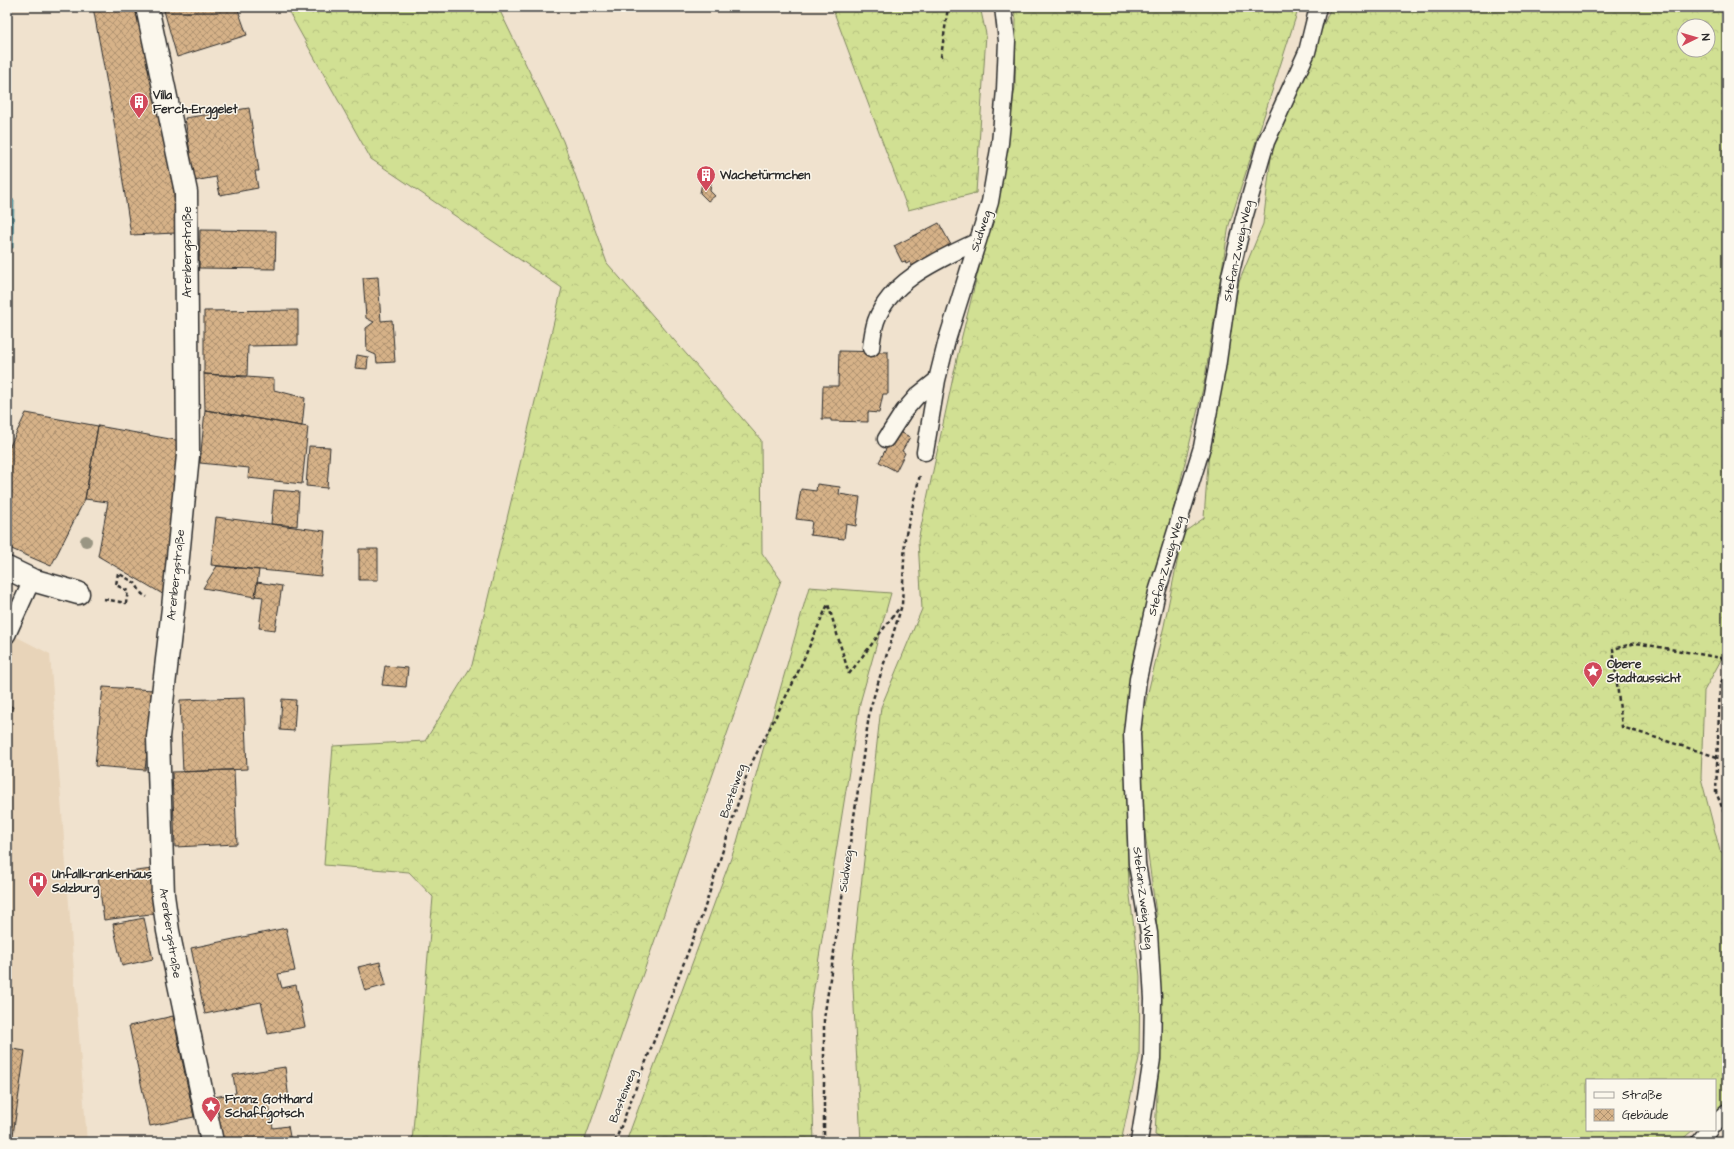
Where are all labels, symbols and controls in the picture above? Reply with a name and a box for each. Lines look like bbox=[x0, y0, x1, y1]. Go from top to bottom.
north arrow bbox=[1676, 18, 1716, 58]
text: N bbox=[1698, 33, 1713, 41]
place label: Villa Ferch-Erggelet bbox=[152, 87, 238, 120]
building icon: Villa Ferch-Erggelet bbox=[128, 91, 150, 119]
building icon: Wachetürmchen bbox=[695, 164, 717, 192]
place label: Wachetürmchen bbox=[719, 167, 810, 184]
street label: Stefan-Zweig-Weg bbox=[1219, 199, 1258, 304]
street label: Arenbergstraße bbox=[179, 206, 197, 298]
street label: Südweg bbox=[966, 208, 997, 254]
street label: Stefan-Zweig-Weg bbox=[1144, 514, 1189, 618]
street label: Arenbergstraße bbox=[163, 528, 190, 621]
place label: Obere Stadtaussicht bbox=[1606, 656, 1681, 687]
place icon: Obere Stadtaussicht bbox=[1582, 660, 1604, 688]
street label: Basteiweg bbox=[716, 762, 751, 821]
street label: Stefan-Zweig-Weg bbox=[1127, 846, 1158, 950]
street label: Südweg bbox=[835, 849, 858, 893]
place label: Unfallkrankenhaus Salzburg bbox=[51, 866, 152, 899]
hospital icon: Unfallkrankenhaus Salzburg bbox=[27, 870, 49, 898]
street label: Arenbergstraße bbox=[153, 886, 186, 980]
street label: Basteiweg bbox=[605, 1067, 642, 1126]
legend bbox=[1586, 1079, 1716, 1131]
text: Straße bbox=[1622, 1087, 1663, 1104]
place label: Franz Gotthard Schaffgotsch bbox=[224, 1091, 313, 1124]
place icon: Franz Gotthard Schaffgotsch bbox=[200, 1095, 222, 1123]
text: Gebäude bbox=[1622, 1107, 1669, 1124]

